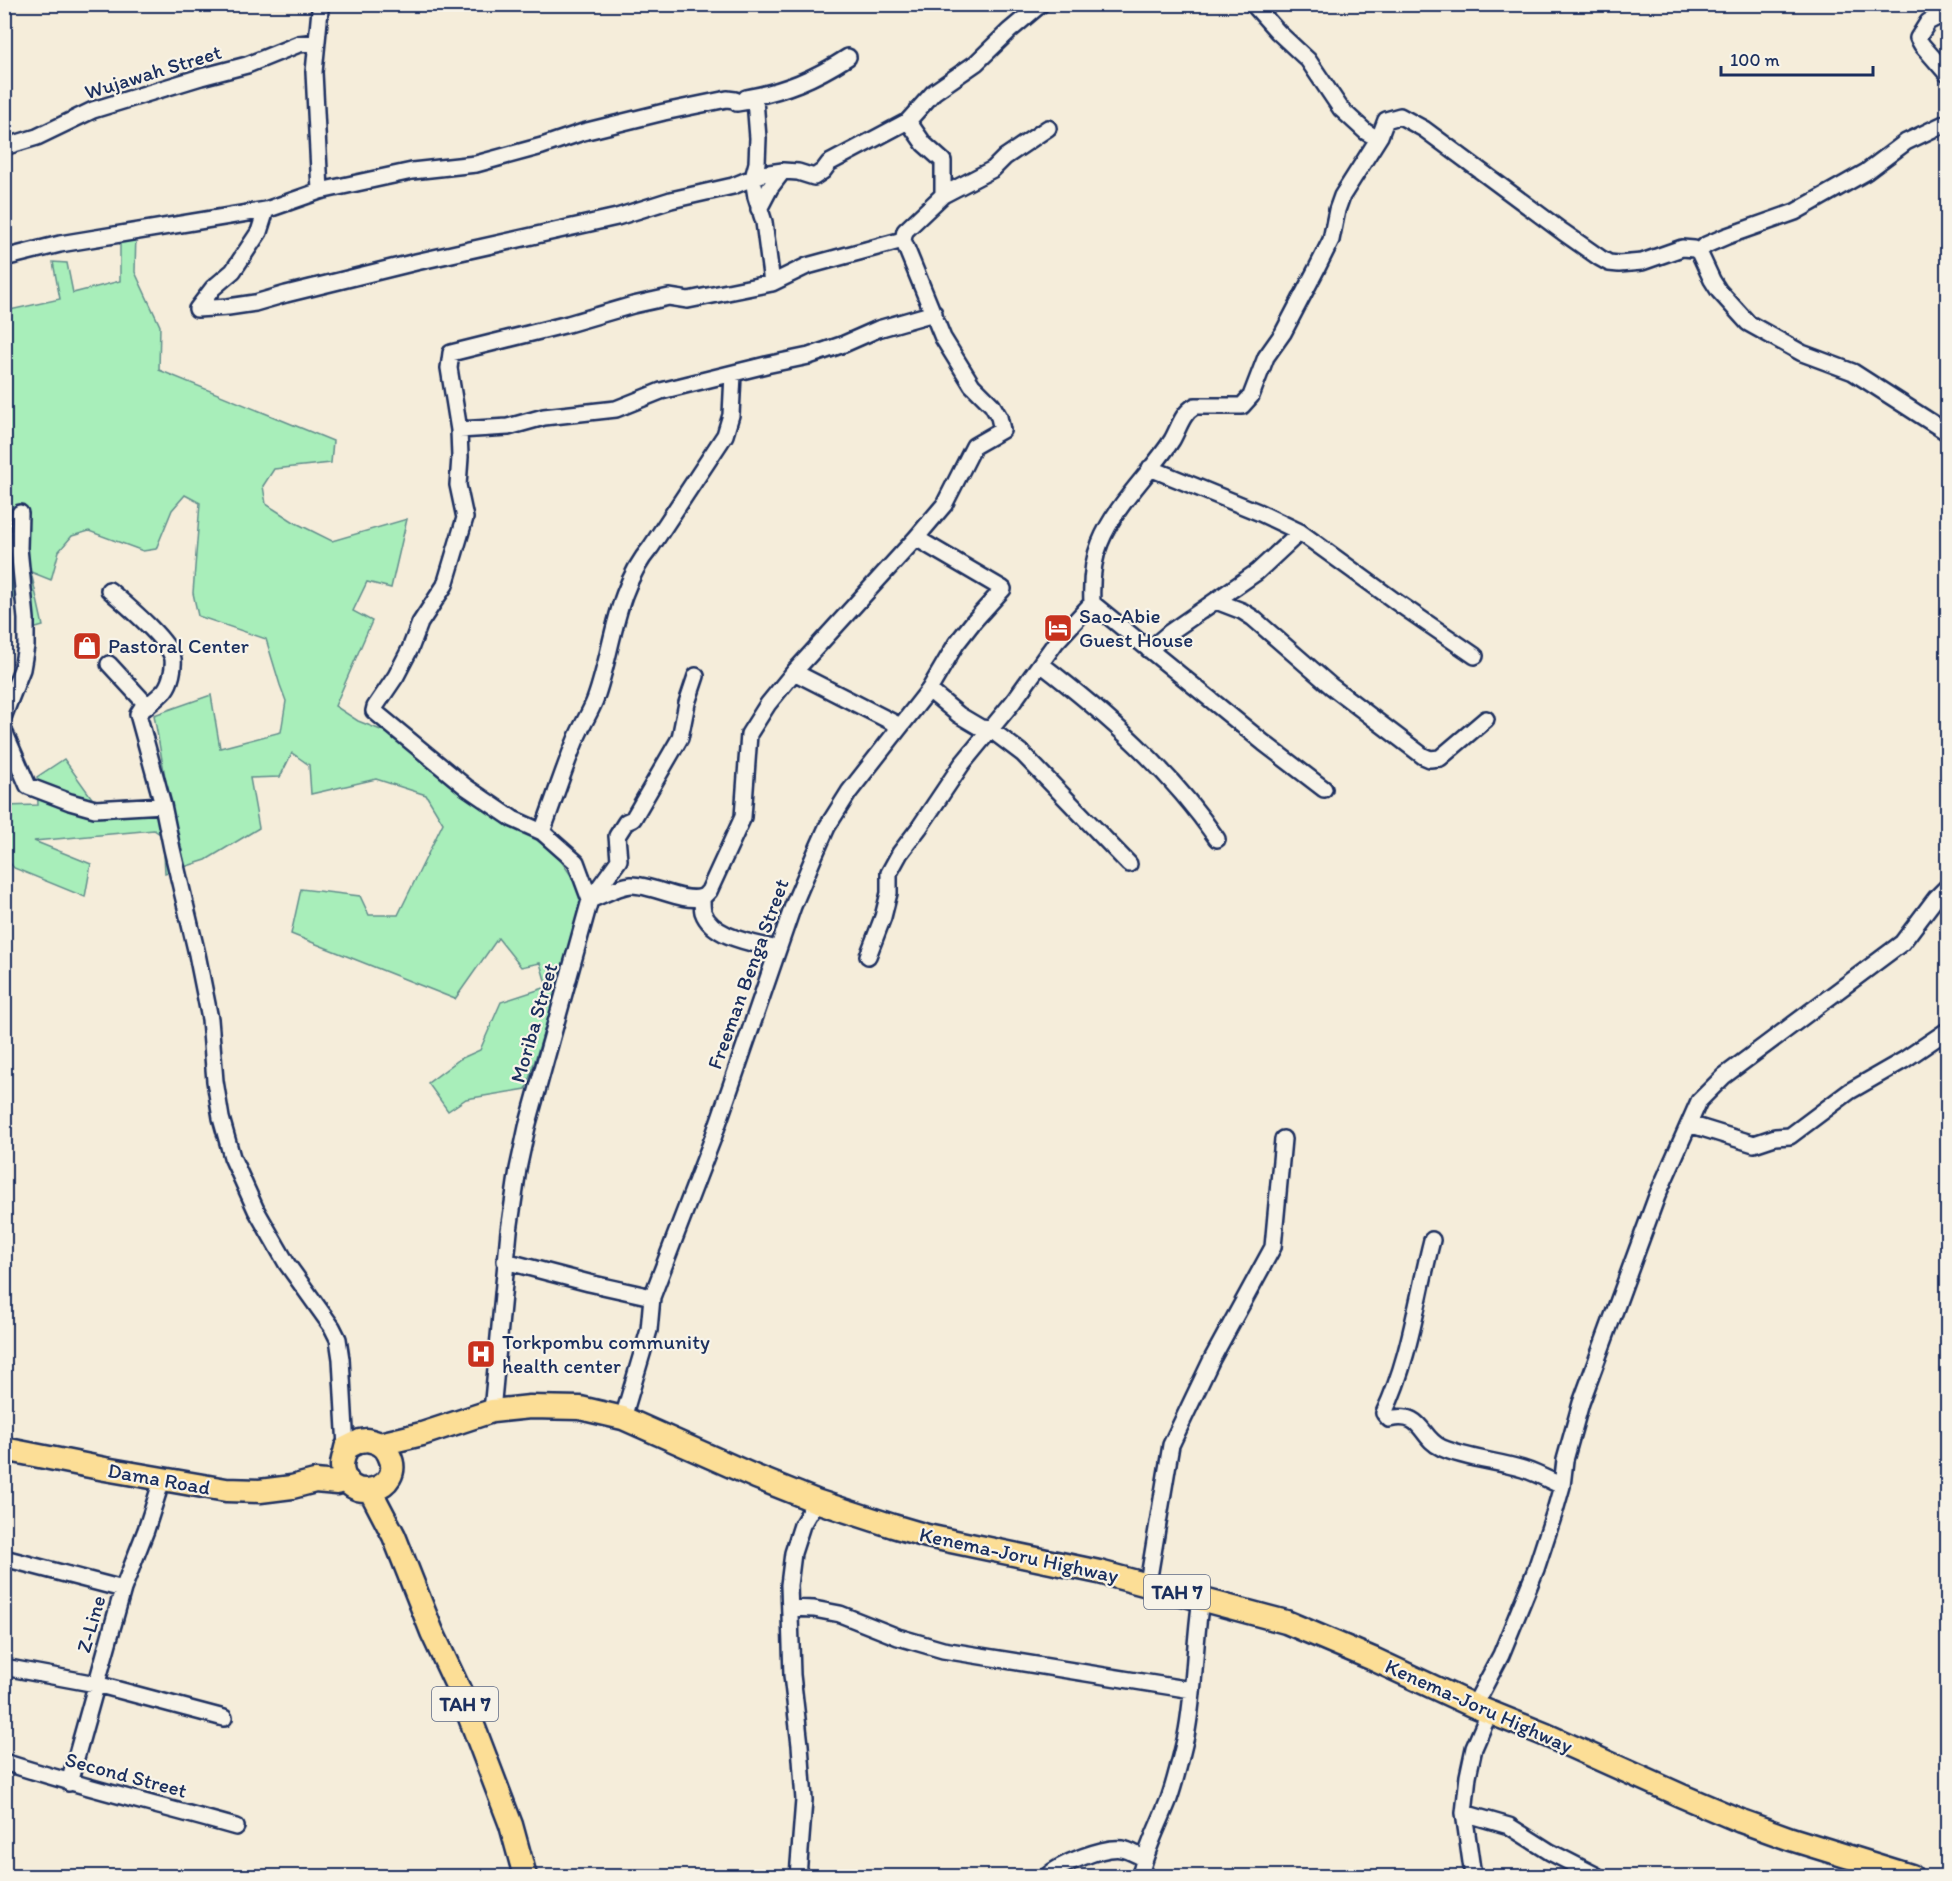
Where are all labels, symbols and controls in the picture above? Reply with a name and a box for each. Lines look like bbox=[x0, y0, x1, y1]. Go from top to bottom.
street label: Wujawah Street bbox=[81, 39, 224, 104]
scale bar bbox=[1721, 39, 1872, 77]
text: 100 m bbox=[1730, 49, 1780, 71]
place label: Sao-Abie Guest House bbox=[1079, 603, 1193, 652]
hotel icon: Sao-Abie Guest House bbox=[1042, 612, 1074, 644]
shop icon: Pastoral Center bbox=[71, 630, 103, 662]
place label: Pastoral Center bbox=[108, 633, 250, 658]
street label: Freeman Benga Street bbox=[701, 875, 794, 1072]
street label: Moriba Street bbox=[504, 960, 563, 1086]
place label: Torkpombu community health center bbox=[502, 1329, 710, 1378]
hospital icon: Torkpombu community health center bbox=[465, 1338, 497, 1370]
street label: Dama Road bbox=[106, 1457, 212, 1500]
street label: Kenema-Joru Highway bbox=[917, 1521, 1121, 1588]
road number: TAH 7 bbox=[1144, 1575, 1210, 1609]
street label: Z-Line bbox=[70, 1592, 111, 1655]
street label: Kenema-Joru Highway bbox=[1381, 1653, 1577, 1758]
road number: TAH 7 bbox=[432, 1687, 498, 1721]
street label: Second Street bbox=[62, 1746, 190, 1803]

